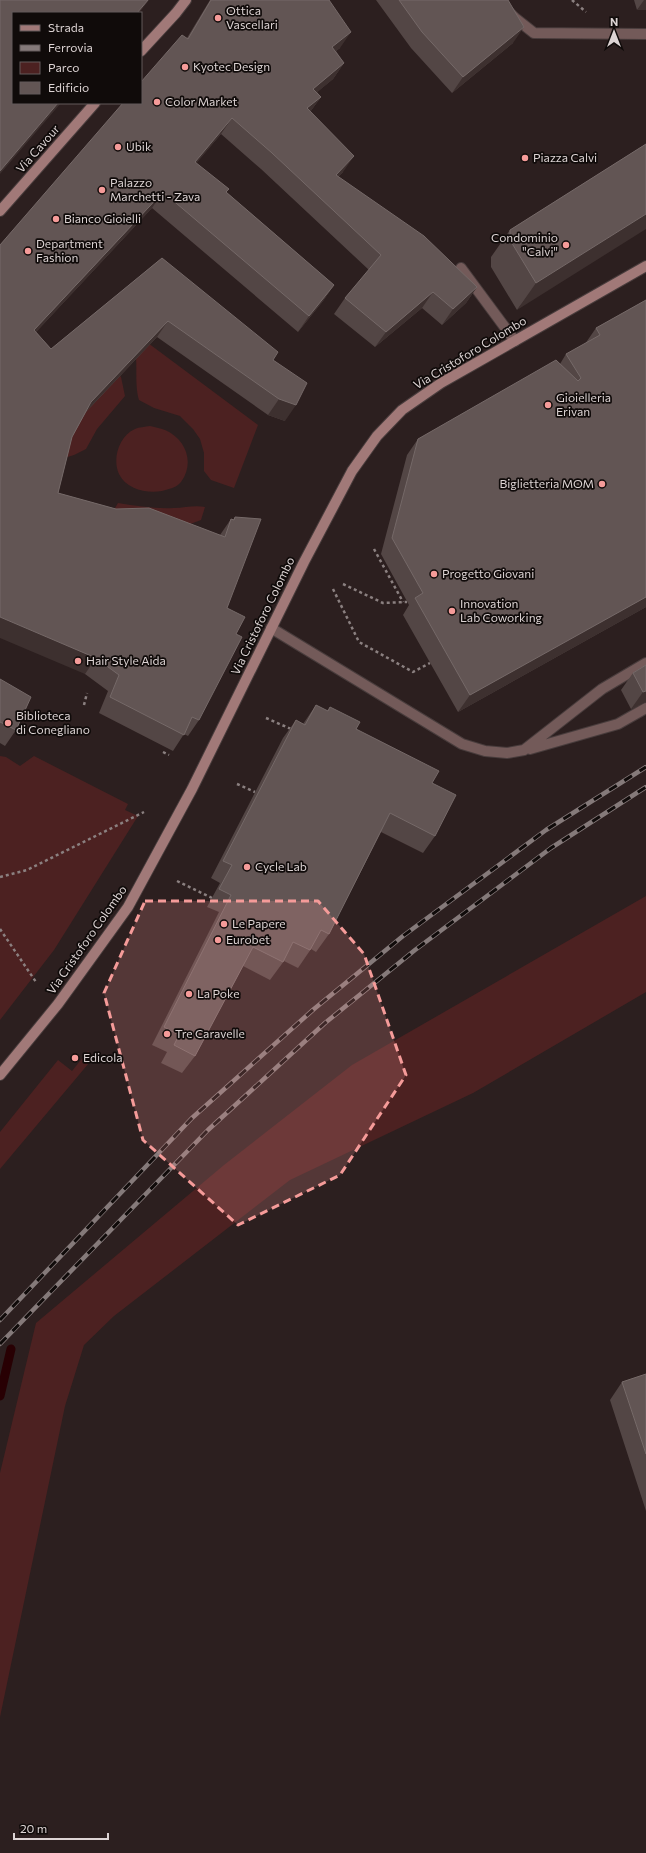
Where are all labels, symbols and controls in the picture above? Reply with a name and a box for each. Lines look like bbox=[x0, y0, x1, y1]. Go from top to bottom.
place label: Ottica Vascellari bbox=[226, 3, 278, 31]
legend bbox=[12, 12, 142, 104]
north arrow bbox=[594, 12, 634, 52]
marker: Ottica Vascellari bbox=[213, 13, 223, 23]
text: N bbox=[610, 15, 618, 28]
text: Strada bbox=[48, 20, 84, 34]
text: Ferrovia bbox=[48, 40, 93, 54]
place label: Kyotec Design bbox=[193, 59, 270, 73]
text: Parco bbox=[48, 60, 80, 74]
marker: Kyotec Design bbox=[180, 62, 190, 72]
text: Edificio bbox=[48, 80, 89, 94]
place label: Color Market bbox=[165, 94, 238, 108]
marker: Color Market bbox=[152, 97, 162, 107]
street label: Via Cavour bbox=[13, 121, 62, 175]
place label: Ubik bbox=[126, 139, 152, 153]
marker: Ubik bbox=[113, 142, 123, 152]
place label: Piazza Calvi bbox=[533, 150, 597, 164]
marker: Piazza Calvi bbox=[520, 153, 530, 163]
place label: Palazzo Marchetti - Zava bbox=[110, 175, 200, 203]
marker: Palazzo Marchetti - Zava bbox=[97, 185, 107, 195]
place label: Bianco Gioielli bbox=[64, 211, 141, 225]
marker: Bianco Gioielli bbox=[51, 214, 61, 224]
place label: Condominio "Calvi" bbox=[491, 230, 558, 258]
place label: Department Fashion bbox=[36, 236, 103, 264]
marker: Condominio "Calvi" bbox=[561, 240, 571, 250]
marker: Department Fashion bbox=[23, 246, 33, 256]
street label: Via Cristoforo Colombo bbox=[410, 313, 529, 391]
place label: Gioielleria Erivan bbox=[556, 390, 611, 418]
marker: Gioielleria Erivan bbox=[543, 400, 553, 410]
place label: Biglietteria MOM bbox=[499, 476, 594, 490]
marker: Biglietteria MOM bbox=[597, 479, 607, 489]
street label: Via Cristoforo Colombo bbox=[227, 554, 297, 677]
place label: Progetto Giovani bbox=[442, 566, 534, 580]
marker: Progetto Giovani bbox=[429, 569, 439, 579]
place label: Innovation Lab Coworking bbox=[460, 596, 543, 624]
marker: Innovation Lab Coworking bbox=[447, 606, 457, 616]
place label: Hair Style Aida bbox=[86, 653, 166, 667]
marker: Hair Style Aida bbox=[73, 656, 83, 666]
place label: Biblioteca di Conegliano bbox=[16, 708, 90, 736]
marker: Biblioteca di Conegliano bbox=[3, 718, 13, 728]
place label: Cycle Lab bbox=[255, 859, 307, 873]
marker: Cycle Lab bbox=[242, 862, 252, 872]
street label: Via Cristoforo Colombo bbox=[43, 882, 129, 996]
place label: Le Papere bbox=[232, 916, 286, 930]
marker: Le Papere bbox=[219, 919, 229, 929]
place label: Eurobet bbox=[226, 932, 270, 946]
marker: Eurobet bbox=[213, 935, 223, 945]
place label: La Poke bbox=[197, 986, 240, 1000]
marker: La Poke bbox=[184, 989, 194, 999]
place label: Tre Caravelle bbox=[175, 1026, 245, 1040]
marker: Tre Caravelle bbox=[162, 1029, 172, 1039]
place label: Edicola bbox=[83, 1050, 123, 1064]
marker: Edicola bbox=[70, 1053, 80, 1063]
scale bar bbox=[14, 1815, 108, 1841]
text: 20 m bbox=[20, 1821, 47, 1835]

